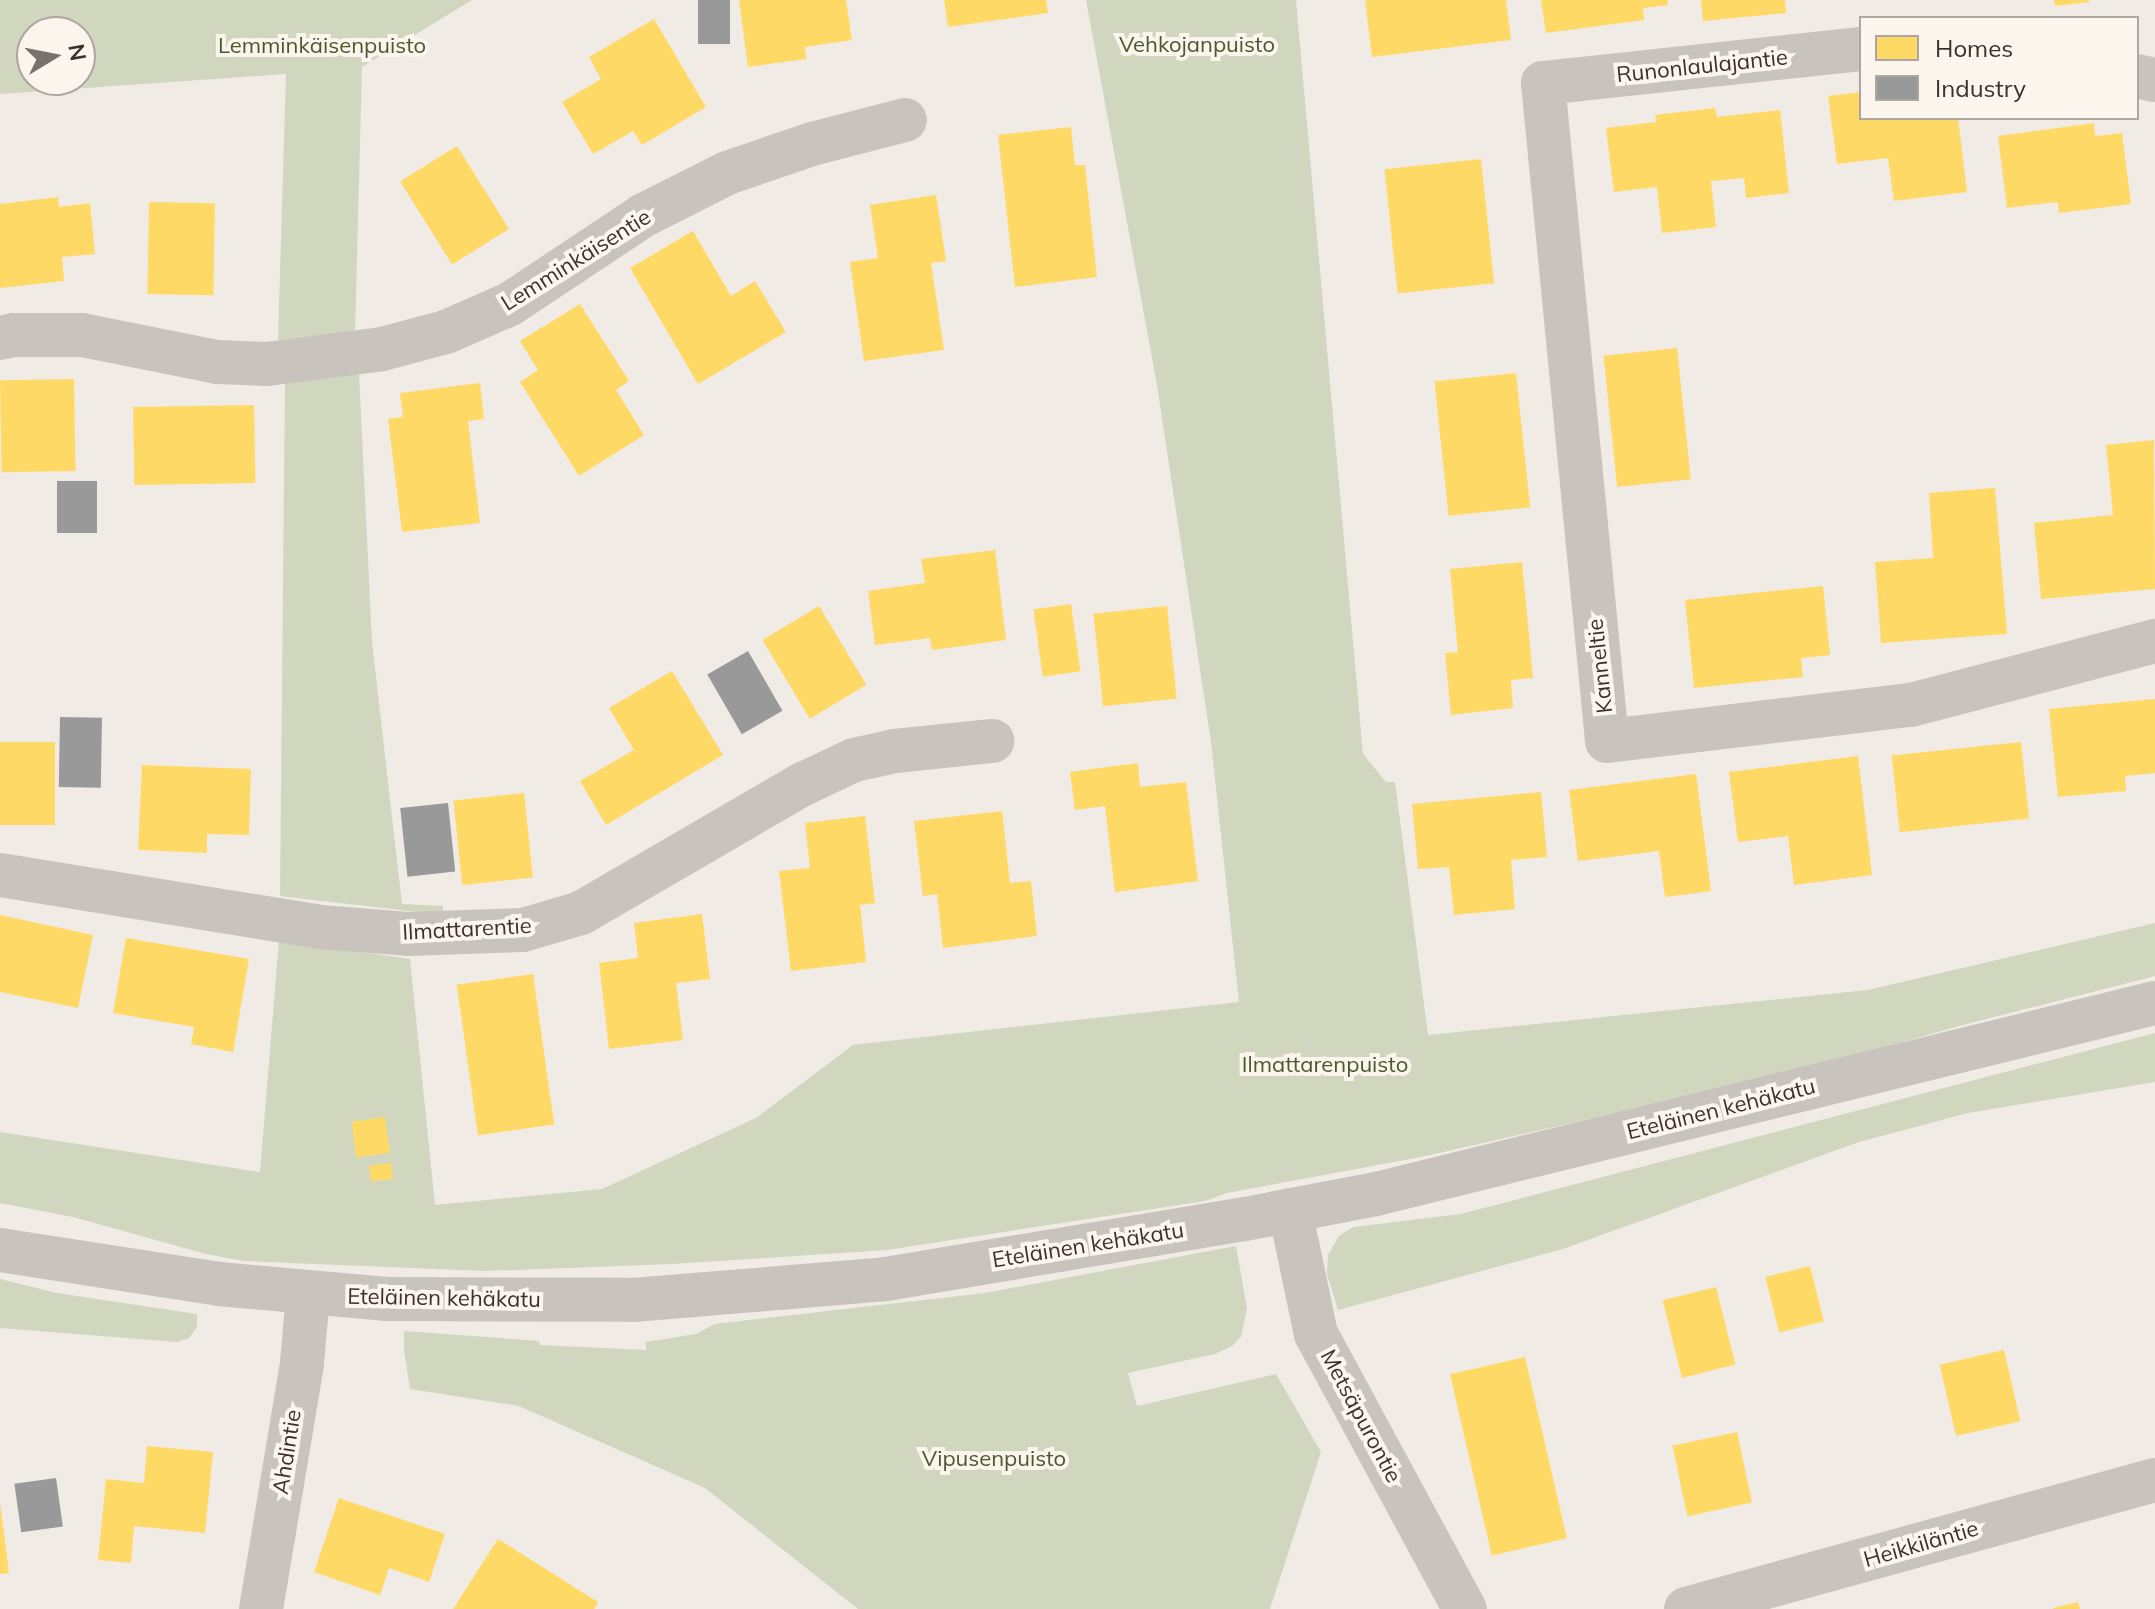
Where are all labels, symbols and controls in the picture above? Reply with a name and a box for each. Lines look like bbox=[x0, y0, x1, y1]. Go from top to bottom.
north arrow bbox=[16, 16, 96, 96]
legend bbox=[1859, 16, 2139, 120]
park label: Vehkojanpuisto bbox=[1119, 32, 1275, 58]
park label: Lemminkäisenpuisto bbox=[218, 33, 426, 59]
text: Homes bbox=[1935, 33, 2013, 63]
text: N bbox=[62, 42, 93, 63]
street label: Runonlaulajantie bbox=[1615, 44, 1789, 88]
text: Industry bbox=[1935, 73, 2026, 103]
street label: Lemminkäisentie bbox=[496, 203, 656, 317]
street label: Kanneltie bbox=[1582, 617, 1618, 715]
street label: Ilmattarentie bbox=[402, 912, 532, 946]
park label: Ilmattarenpuisto bbox=[1242, 1052, 1408, 1078]
street label: Eteläinen kehäkatu bbox=[1624, 1073, 1818, 1145]
street label: Eteläinen kehäkatu bbox=[990, 1217, 1186, 1273]
street label: Eteläinen kehäkatu bbox=[347, 1283, 541, 1313]
street label: Metsäpurontie bbox=[1315, 1345, 1407, 1487]
street label: Ahdintie bbox=[267, 1408, 307, 1496]
park label: Vipusenpuisto bbox=[922, 1446, 1066, 1472]
street label: Heikkiläntie bbox=[1861, 1515, 1981, 1573]

